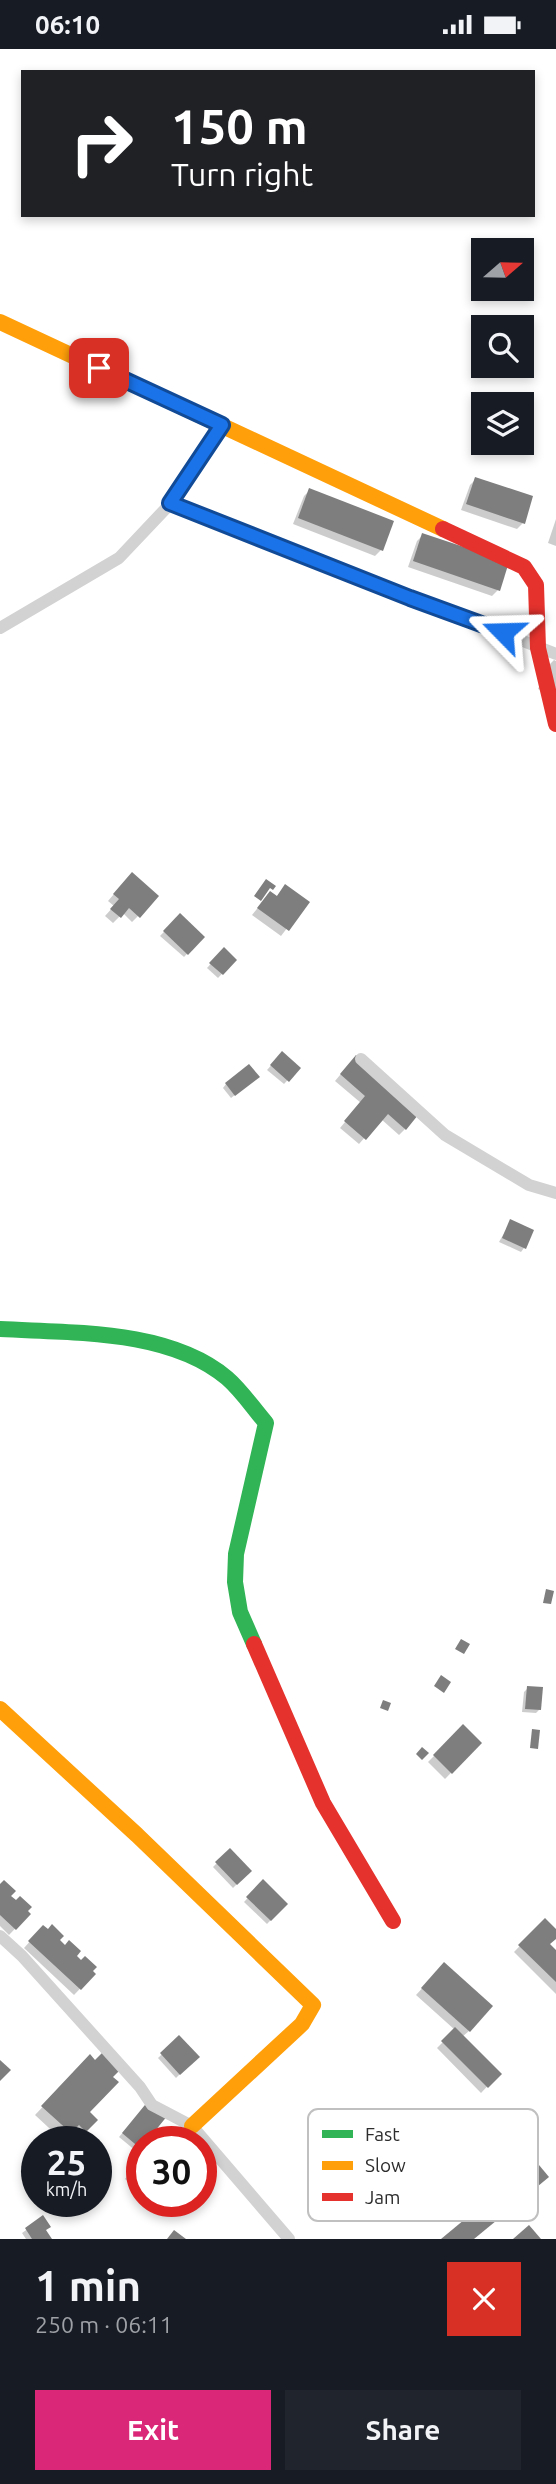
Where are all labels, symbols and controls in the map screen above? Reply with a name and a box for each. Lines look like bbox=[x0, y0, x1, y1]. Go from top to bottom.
text: 06:10 bbox=[35, 10, 100, 39]
icon: right bbox=[56, 98, 147, 189]
text: 150 m bbox=[171, 98, 308, 153]
text: Turn right bbox=[171, 156, 313, 192]
north arrow bbox=[471, 238, 534, 301]
map controls bbox=[471, 238, 534, 455]
button: search bbox=[471, 315, 534, 378]
pin bbox=[69, 338, 129, 398]
icon: arrive bbox=[80, 349, 118, 387]
button: layers bbox=[471, 392, 534, 455]
position arrow bbox=[466, 595, 540, 669]
legend bbox=[308, 2109, 538, 2221]
text: Fast bbox=[365, 2123, 400, 2145]
speed limit sign: 30 bbox=[126, 2126, 217, 2217]
text: 25 bbox=[47, 2142, 86, 2182]
text: Slow bbox=[365, 2154, 406, 2176]
text: km/h bbox=[46, 2179, 87, 2199]
text: Jam bbox=[365, 2186, 401, 2208]
text: 1 min bbox=[35, 2262, 141, 2309]
button: close bbox=[447, 2262, 521, 2336]
text: 250 m · 06:11 bbox=[35, 2312, 173, 2337]
button: Exit bbox=[35, 2390, 271, 2470]
button: Share bbox=[285, 2390, 521, 2470]

